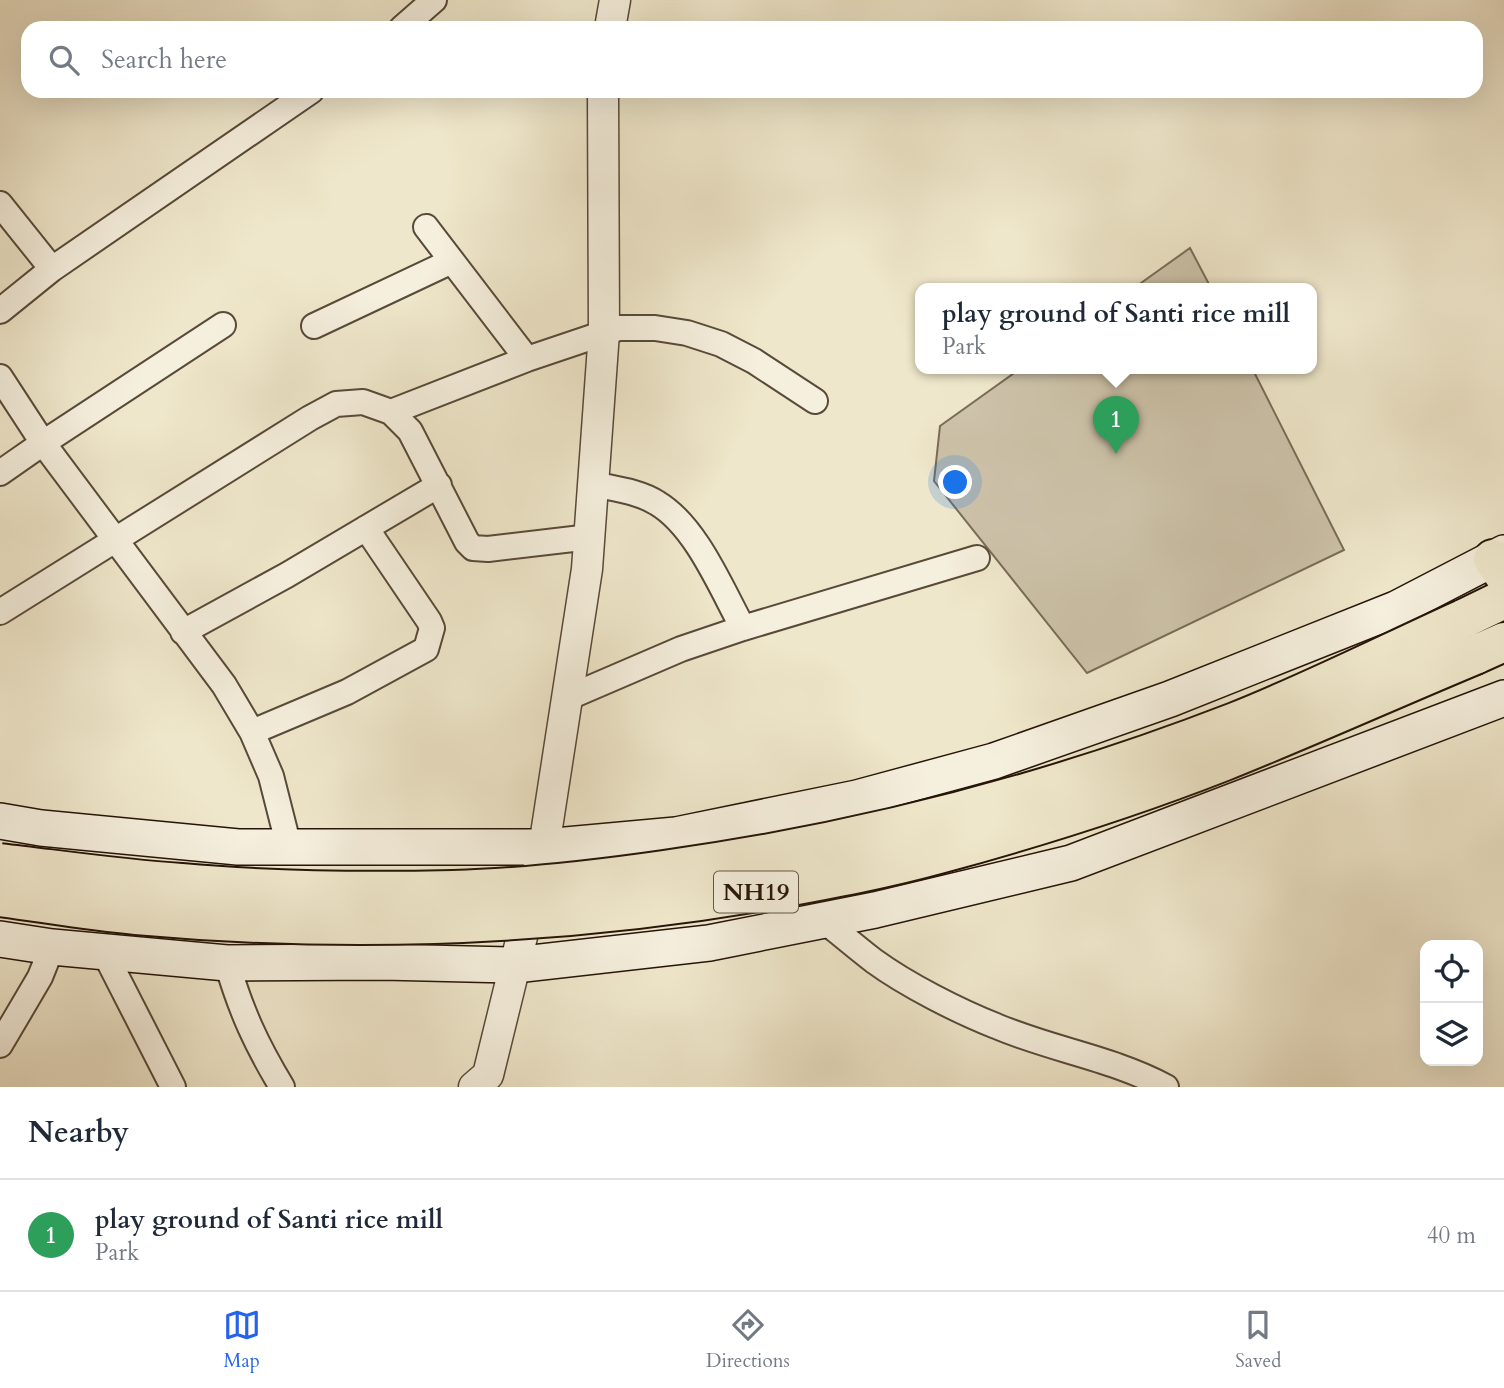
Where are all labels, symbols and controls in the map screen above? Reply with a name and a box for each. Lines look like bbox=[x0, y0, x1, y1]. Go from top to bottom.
search box bbox=[21, 21, 1483, 98]
icon: search bbox=[45, 41, 83, 79]
text: Search here bbox=[101, 42, 227, 77]
popup bbox=[915, 283, 1317, 374]
text: play ground of Santi rice mill bbox=[942, 296, 1290, 331]
text: Park bbox=[942, 331, 986, 362]
pin: 1 bbox=[1093, 396, 1139, 454]
your location bbox=[938, 465, 972, 499]
road number: NH19 bbox=[714, 872, 798, 912]
map controls bbox=[1420, 940, 1483, 1066]
button: locate bbox=[1420, 940, 1483, 1003]
button: layers bbox=[1420, 1003, 1483, 1066]
text: Nearby bbox=[28, 1112, 129, 1153]
text: play ground of Santi rice mill bbox=[95, 1202, 443, 1237]
text: 1 bbox=[45, 1220, 57, 1251]
text: 40 m bbox=[1427, 1220, 1476, 1251]
text: Park bbox=[95, 1237, 139, 1268]
tab: Map bbox=[223, 1306, 261, 1374]
tab: Directions bbox=[706, 1306, 790, 1374]
tab: Saved bbox=[1235, 1306, 1281, 1374]

